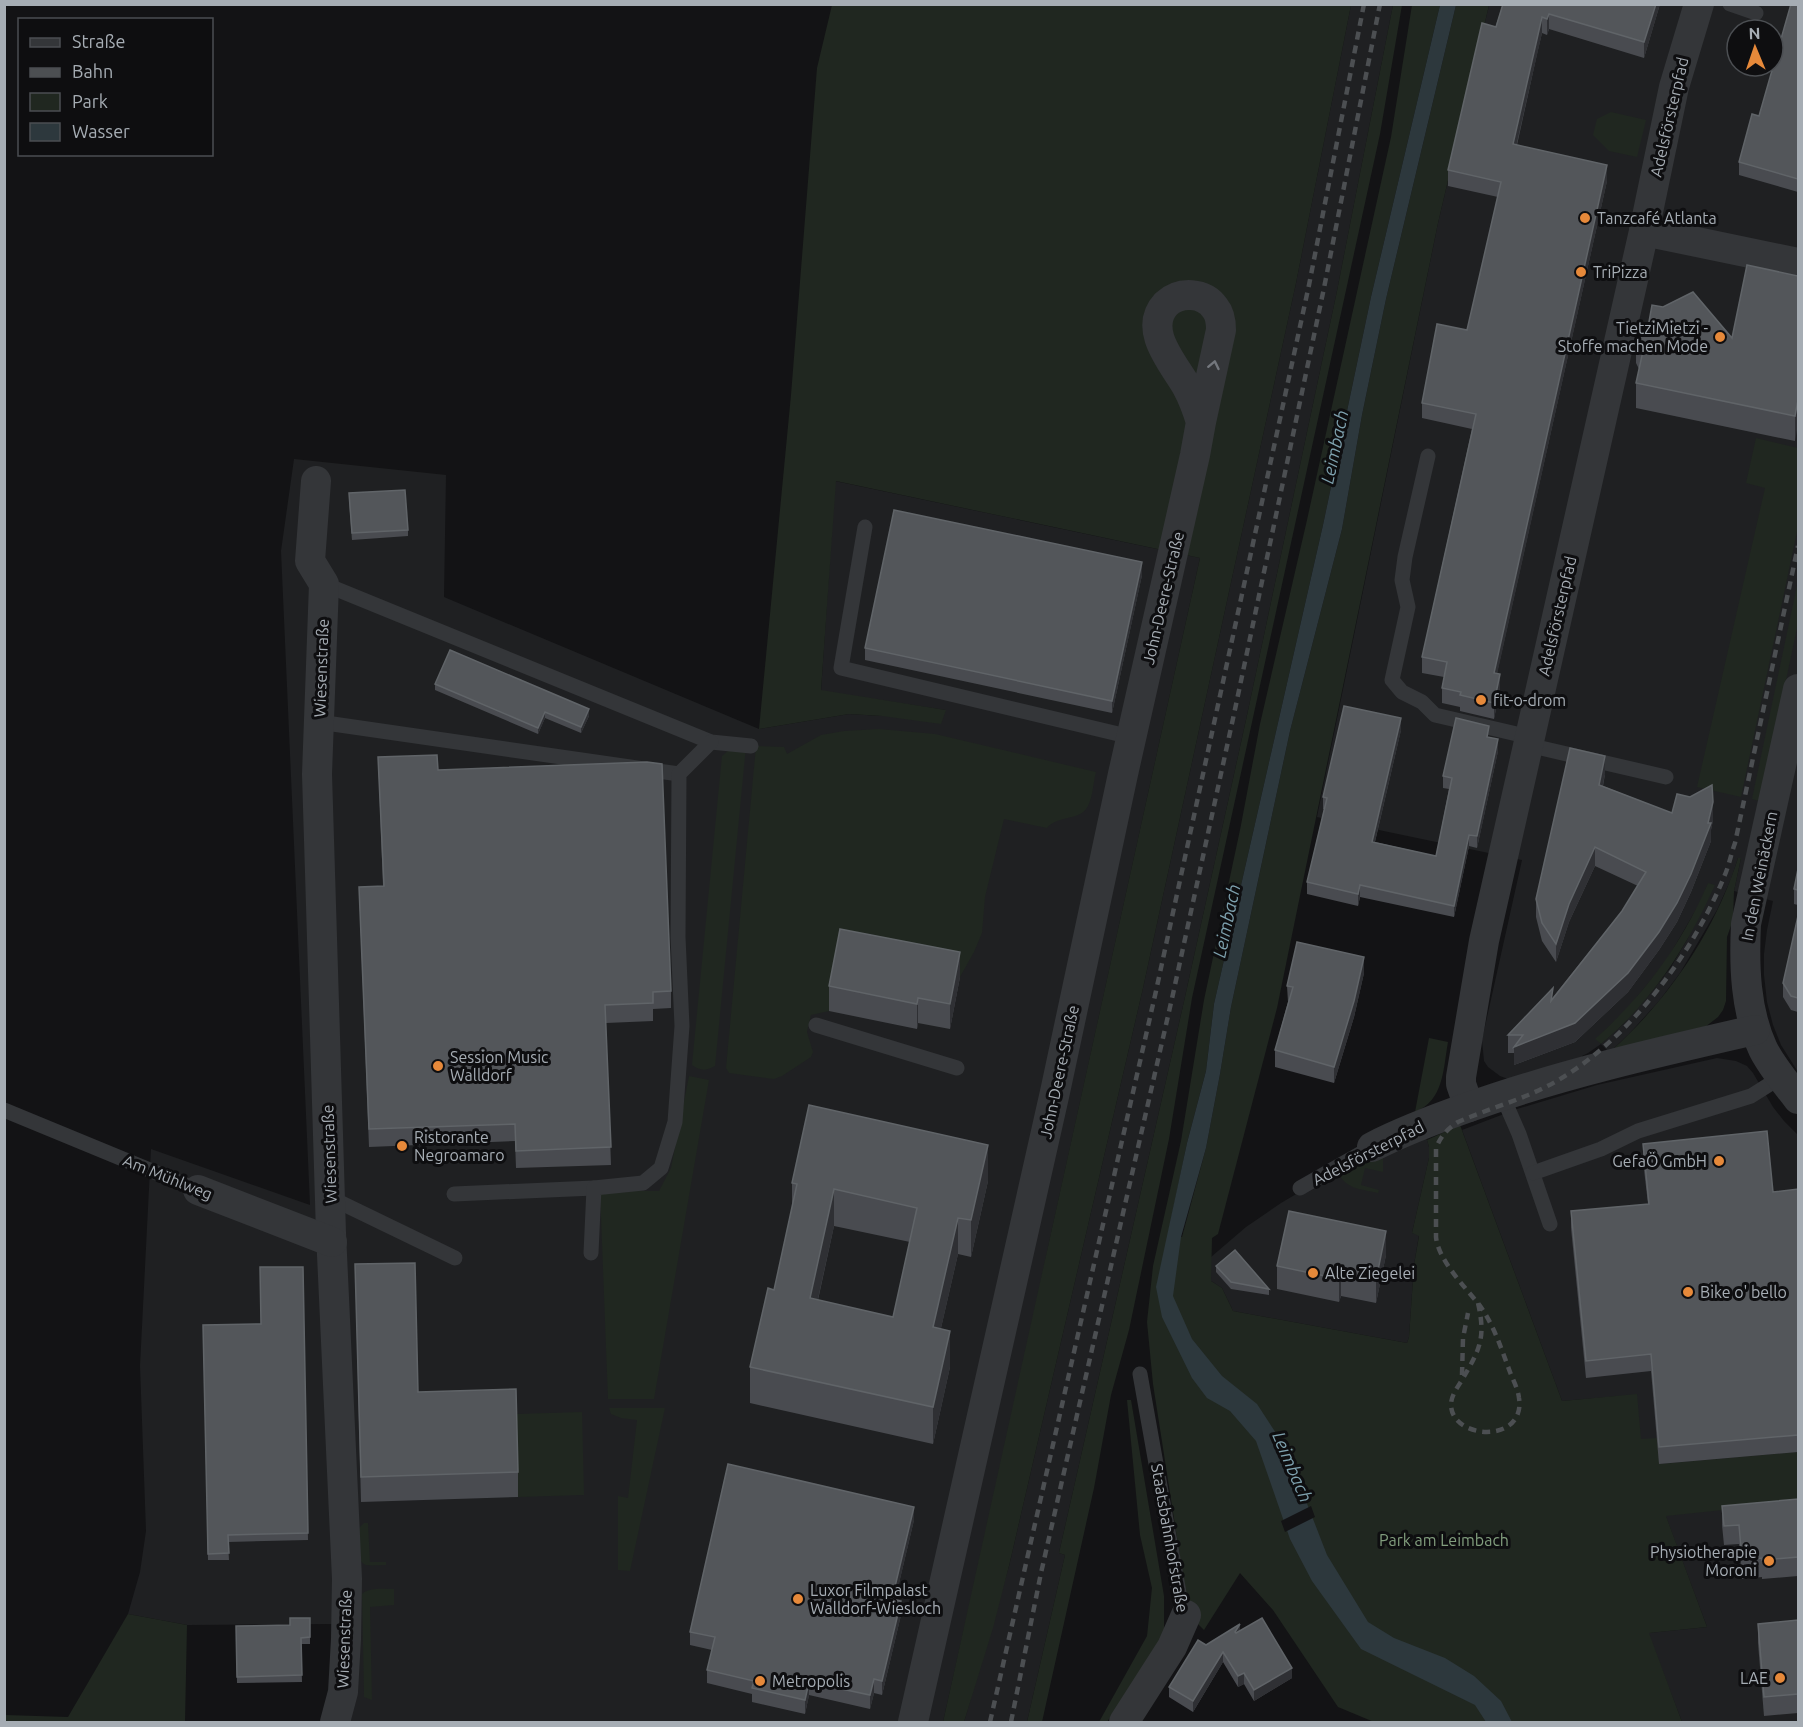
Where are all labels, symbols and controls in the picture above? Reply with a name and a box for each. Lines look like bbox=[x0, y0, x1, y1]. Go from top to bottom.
legend bbox=[18, 18, 213, 156]
north arrow bbox=[1725, 18, 1785, 78]
text: N bbox=[1748, 24, 1761, 42]
text: Straße bbox=[72, 31, 125, 51]
street label: Adelsförsterpfad bbox=[1646, 55, 1692, 179]
text: Bahn bbox=[72, 61, 113, 81]
text: Park bbox=[72, 91, 108, 111]
text: Wasser bbox=[72, 121, 130, 141]
place label: Tanzcafé Atlanta bbox=[1597, 209, 1717, 227]
marker: Tanzcafé Atlanta bbox=[1578, 211, 1592, 225]
place label: TriPizza bbox=[1593, 263, 1648, 281]
marker: TriPizza bbox=[1574, 265, 1588, 279]
place label: TietziMietzi - Stoffe machen Mode bbox=[1558, 319, 1708, 355]
marker: TietziMietzi - Stoffe machen Mode bbox=[1713, 330, 1727, 344]
one-way arrow bbox=[1206, 360, 1219, 370]
water label: Leimbach bbox=[1316, 408, 1352, 485]
street label: John-Deere-Straße bbox=[1139, 530, 1187, 666]
street label: Adelsförsterpfad bbox=[1534, 554, 1580, 678]
street label: Wiesenstraße bbox=[310, 618, 332, 718]
place label: fit-o-drom bbox=[1493, 691, 1566, 709]
marker: fit-o-drom bbox=[1474, 693, 1488, 707]
street label: In den Weinäckern bbox=[1738, 810, 1780, 942]
water label: Leimbach bbox=[1208, 882, 1244, 959]
street label: John-Deere-Straße bbox=[1036, 1004, 1082, 1140]
place label: Session Music Walldorf bbox=[450, 1048, 549, 1084]
marker: Session Music Walldorf bbox=[431, 1059, 445, 1073]
street label: Wiesenstraße bbox=[318, 1104, 340, 1204]
street label: Adelsförsterpfad bbox=[1309, 1117, 1427, 1189]
place label: Ristorante Negroamaro bbox=[414, 1128, 505, 1164]
marker: Ristorante Negroamaro bbox=[395, 1139, 409, 1153]
street label: Am Mühlweg bbox=[121, 1151, 215, 1203]
place label: GefaÖ GmbH bbox=[1612, 1152, 1707, 1170]
marker: GefaÖ GmbH bbox=[1712, 1154, 1726, 1168]
place label: Alte Ziegelei bbox=[1325, 1264, 1415, 1282]
marker: Alte Ziegelei bbox=[1306, 1266, 1320, 1280]
place label: Bike o' bello bbox=[1700, 1283, 1787, 1301]
marker: Bike o' bello bbox=[1681, 1285, 1695, 1299]
water label: Leimbach bbox=[1269, 1428, 1317, 1505]
street label: Staatsbahnhofstraße bbox=[1148, 1462, 1192, 1614]
park label: Park am Leimbach bbox=[1379, 1531, 1509, 1549]
place label: Physiotherapie Moroni bbox=[1650, 1543, 1757, 1579]
marker: Physiotherapie Moroni bbox=[1762, 1554, 1776, 1568]
place label: Luxor Filmpalast Walldorf-Wiesloch bbox=[810, 1581, 941, 1617]
street label: Wiesenstraße bbox=[333, 1589, 355, 1689]
marker: Luxor Filmpalast Walldorf-Wiesloch bbox=[791, 1592, 805, 1606]
place label: LAE bbox=[1740, 1669, 1768, 1687]
marker: LAE bbox=[1773, 1671, 1787, 1685]
place label: Metropolis bbox=[772, 1672, 850, 1690]
marker: Metropolis bbox=[753, 1674, 767, 1688]

